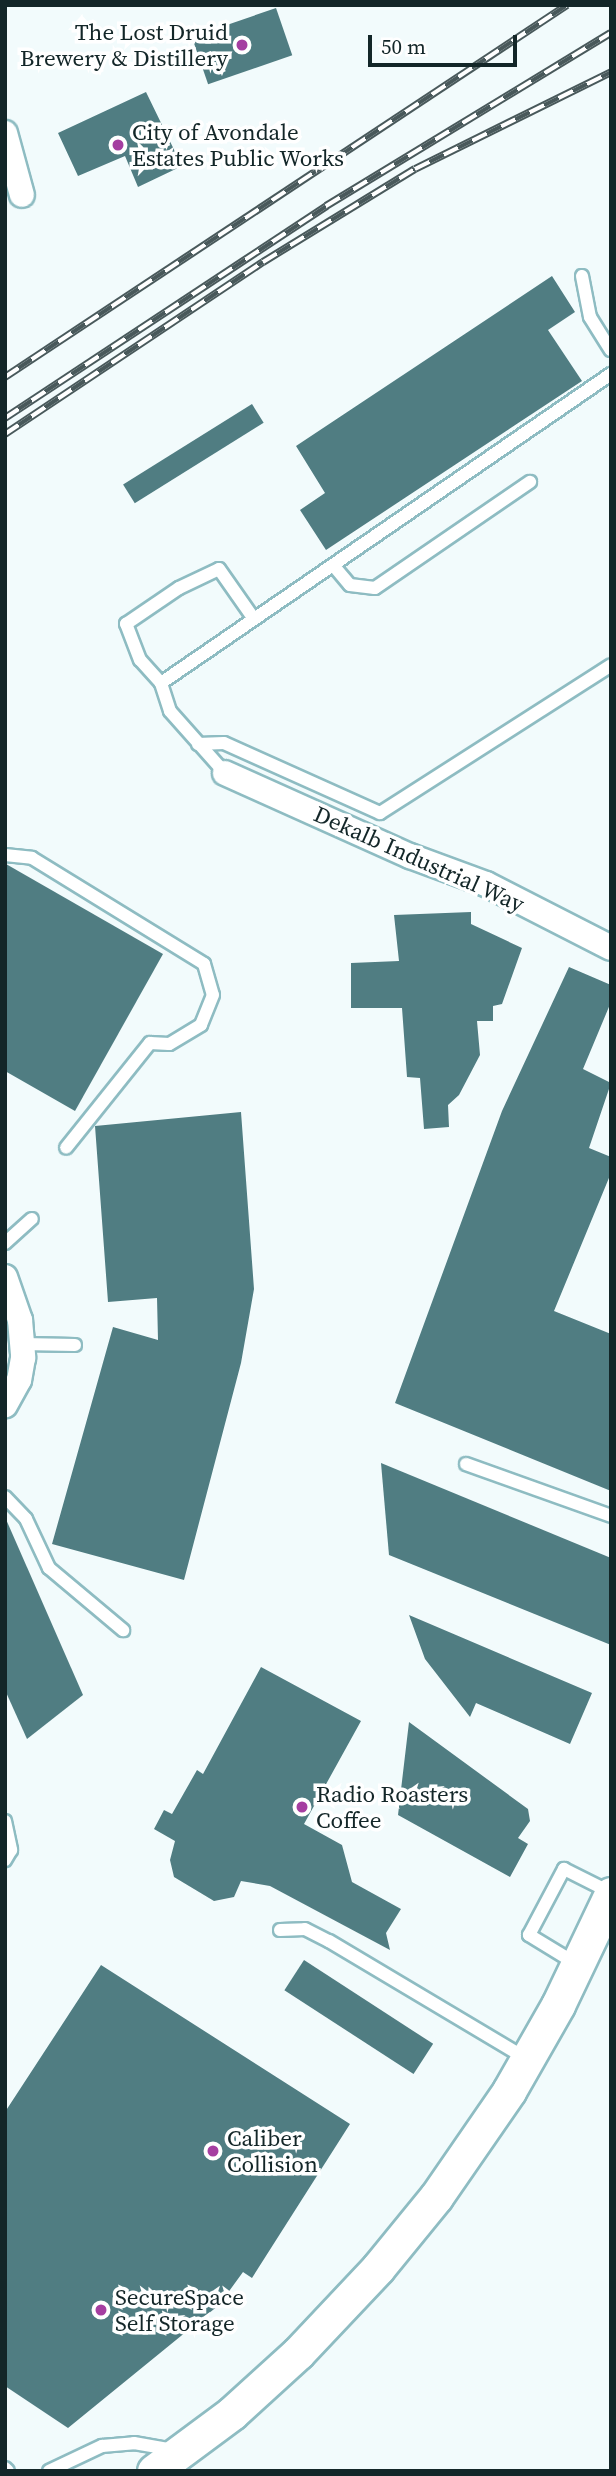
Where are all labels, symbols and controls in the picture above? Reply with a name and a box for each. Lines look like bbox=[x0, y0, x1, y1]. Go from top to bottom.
place label: The Lost Druid Brewery & Distillery bbox=[20, 18, 228, 72]
scale bar bbox=[371, 21, 520, 65]
text: 50 m bbox=[381, 32, 426, 61]
marker: The Lost Druid Brewery & Distillery bbox=[234, 37, 250, 53]
place label: City of Avondale Estates Public Works bbox=[132, 118, 345, 172]
marker: City of Avondale Estates Public Works bbox=[110, 137, 126, 153]
street label: Dekalb Industrial Way bbox=[309, 800, 529, 918]
place label: Radio Roasters Coffee bbox=[316, 1780, 468, 1834]
marker: Radio Roasters Coffee bbox=[294, 1799, 310, 1815]
place label: Caliber Collision bbox=[227, 2124, 318, 2178]
marker: Caliber Collision bbox=[205, 2143, 221, 2159]
place label: SecureSpace Self Storage bbox=[115, 2283, 244, 2337]
marker: SecureSpace Self Storage bbox=[93, 2302, 109, 2318]

